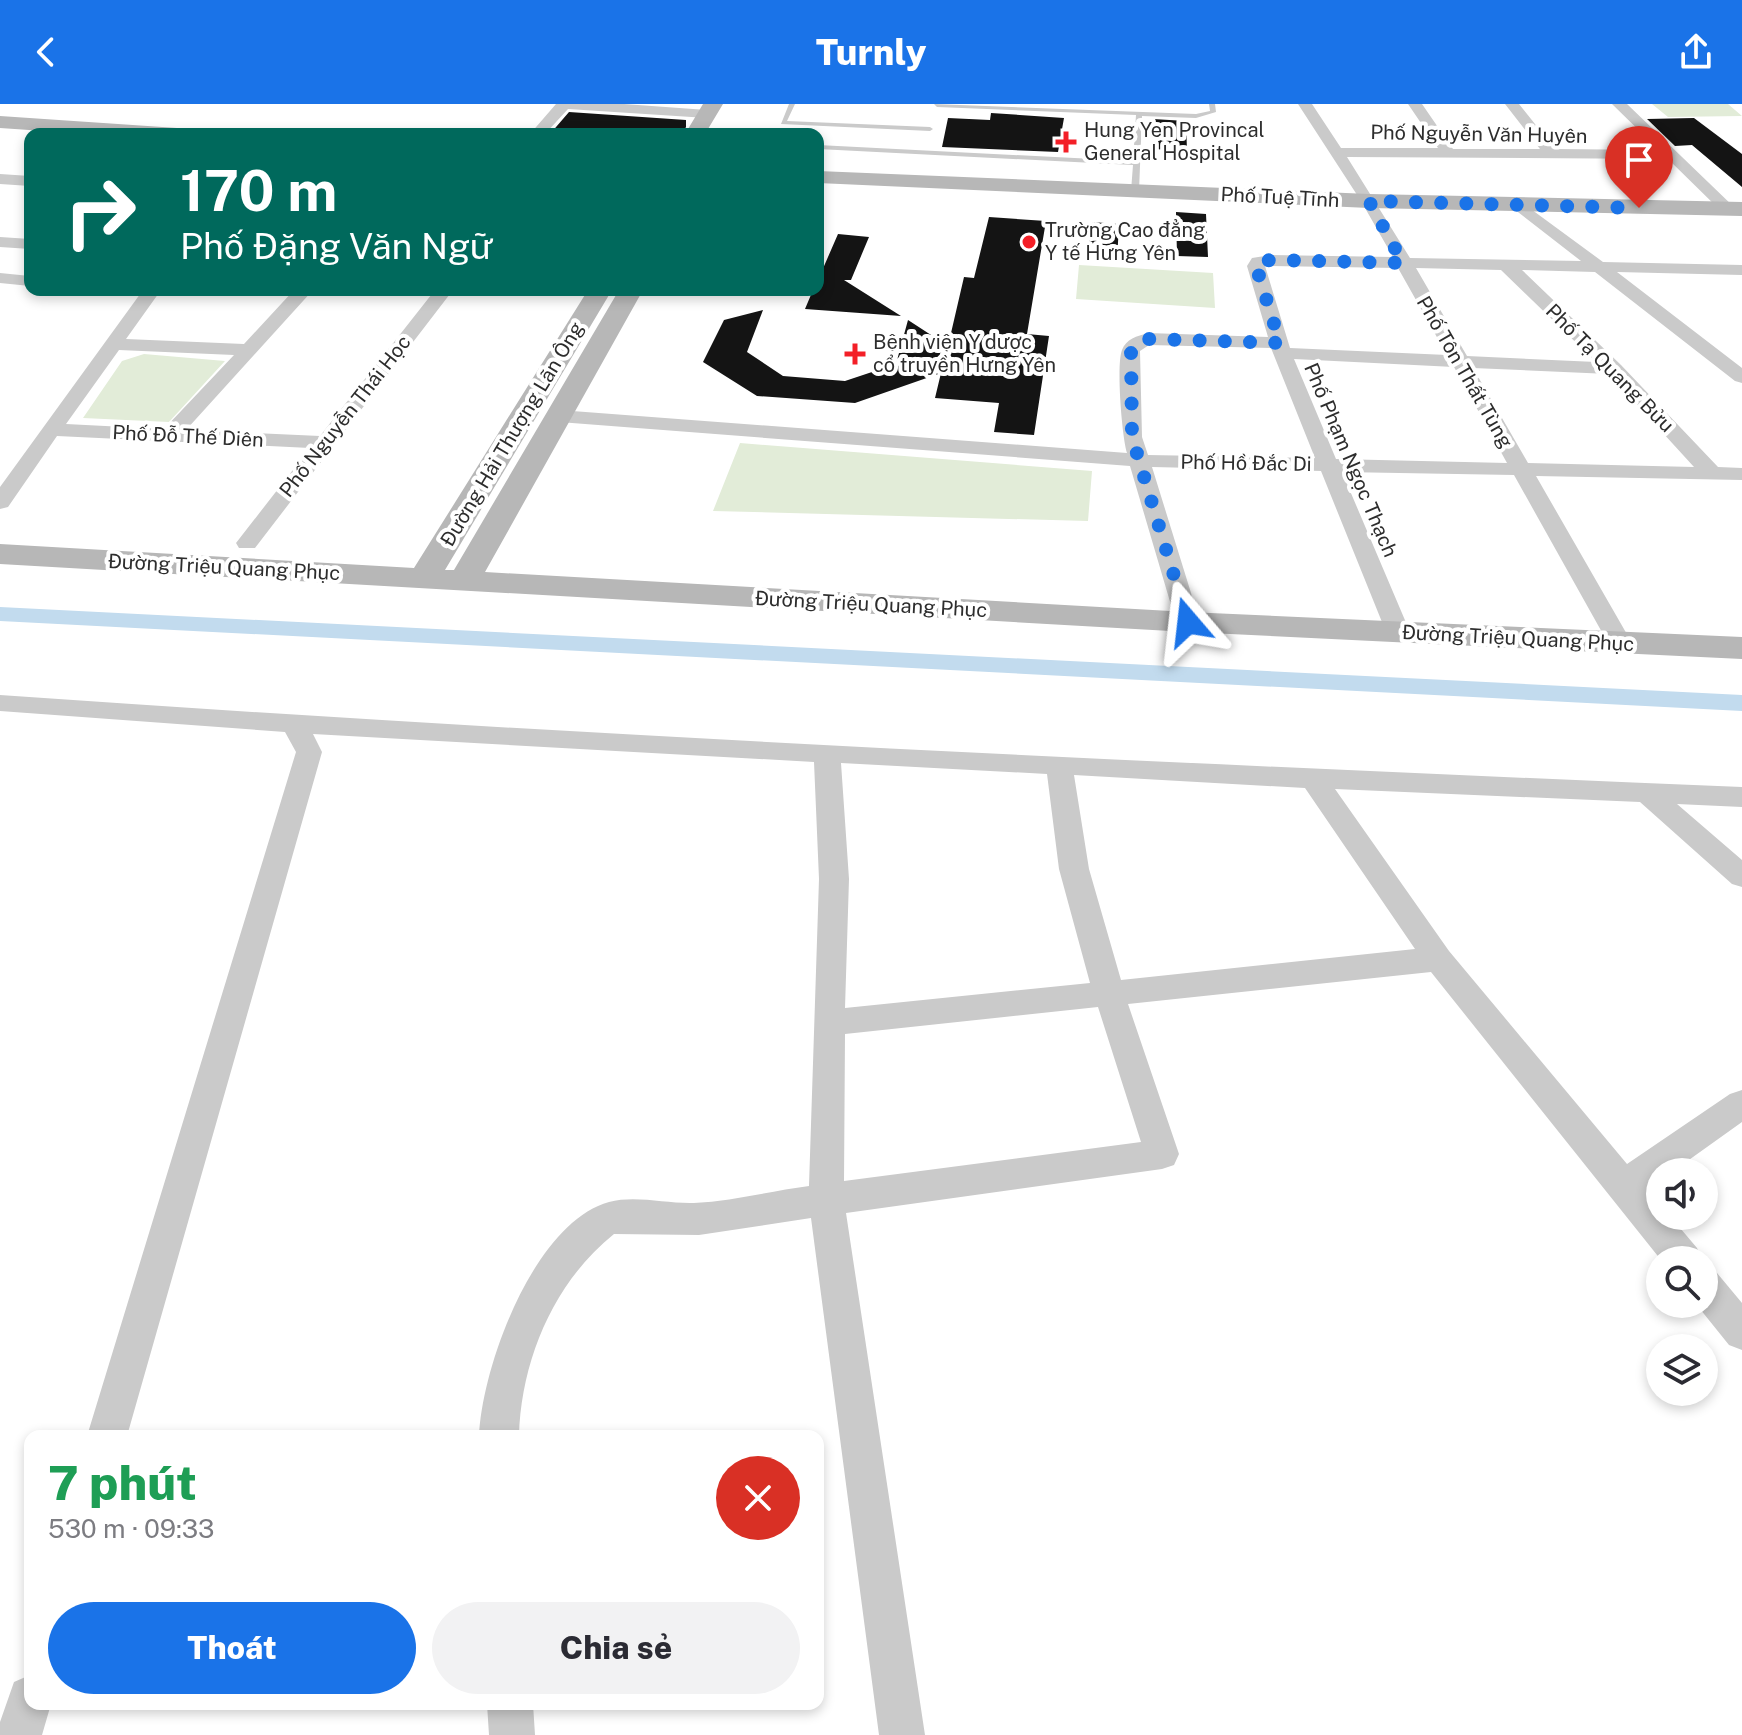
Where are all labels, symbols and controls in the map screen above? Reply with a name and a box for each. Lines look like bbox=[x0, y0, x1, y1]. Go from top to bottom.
icon: back bbox=[24, 30, 68, 74]
icon: share bbox=[1674, 30, 1718, 74]
text: Turnly bbox=[816, 31, 926, 73]
place label: Hung Yen Provincal General Hospital bbox=[1084, 118, 1265, 165]
street label: Phố Nguyễn Văn Huyên bbox=[1370, 120, 1588, 148]
pin bbox=[1605, 126, 1673, 208]
marker: Hung Yen Provincal General Hospital bbox=[1055, 131, 1077, 153]
icon: arrive bbox=[1617, 138, 1661, 182]
text: 170 m bbox=[180, 158, 337, 224]
icon: right bbox=[48, 160, 152, 264]
street label: Phố Tuệ Tĩnh bbox=[1220, 182, 1340, 212]
place label: Trường Cao đẳng Y tế Hưng Yên bbox=[1045, 218, 1205, 265]
text: Phố Đặng Văn Ngữ bbox=[180, 225, 493, 267]
marker: Trường Cao đẳng Y tế Hưng Yên bbox=[1020, 233, 1038, 251]
street label: Phố Tôn Thất Tùng bbox=[1412, 292, 1518, 452]
street label: Phố Tạ Quang Bửu bbox=[1541, 299, 1679, 437]
street label: Đường Hải Thượng Lãn Ông bbox=[435, 317, 589, 551]
street label: Phố Nguyễn Thái Học bbox=[274, 330, 416, 502]
place label: Bệnh viện Y dược cổ truyền Hưng Yên bbox=[873, 330, 1056, 377]
marker: Bệnh viện Y dược cổ truyền Hưng Yên bbox=[844, 343, 866, 365]
street label: Phố Phạm Ngọc Thạch bbox=[1299, 359, 1403, 561]
street label: Phố Đỗ Thế Diên bbox=[112, 420, 264, 452]
street label: Phố Hồ Đắc Di bbox=[1180, 450, 1312, 476]
street label: Đường Triệu Quang Phục bbox=[107, 549, 341, 585]
position arrow bbox=[1146, 580, 1230, 664]
street label: Đường Triệu Quang Phục bbox=[754, 586, 988, 622]
street label: Đường Triệu Quang Phục bbox=[1401, 620, 1635, 656]
map controls bbox=[1646, 1158, 1718, 1406]
button: sound bbox=[1646, 1158, 1718, 1230]
button: search bbox=[1646, 1246, 1718, 1318]
button: layers bbox=[1646, 1334, 1718, 1406]
text: 7 phút bbox=[48, 1454, 197, 1511]
button: close bbox=[716, 1456, 800, 1540]
text: 530 m · 09:33 bbox=[48, 1513, 214, 1544]
button: Thoát bbox=[48, 1602, 416, 1694]
button: Chia sẻ bbox=[432, 1602, 800, 1694]

